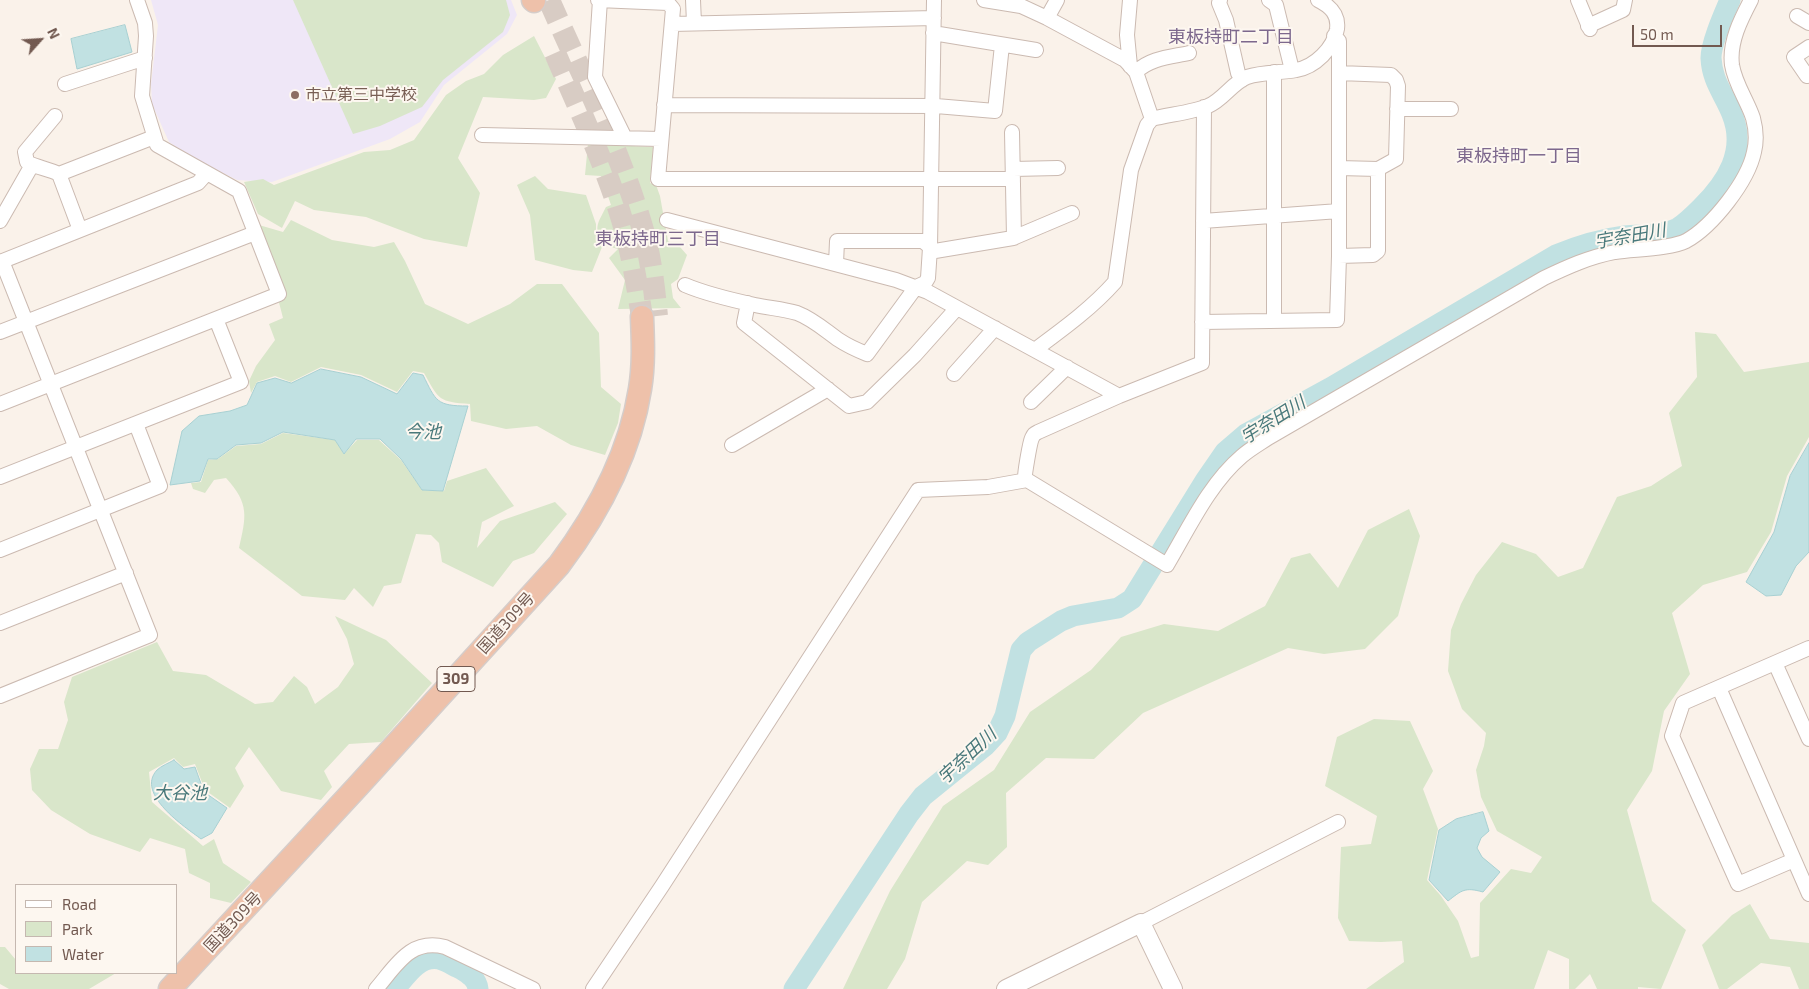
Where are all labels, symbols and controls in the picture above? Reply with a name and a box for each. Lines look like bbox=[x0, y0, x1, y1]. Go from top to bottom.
north arrow bbox=[15, 15, 65, 65]
scale bar bbox=[1634, 15, 1724, 47]
text: N bbox=[44, 25, 64, 41]
text: 50 m bbox=[1640, 25, 1674, 43]
district label: 東板持町二丁目 bbox=[1168, 26, 1294, 48]
place label: 市立第三中学校 bbox=[305, 85, 417, 105]
marker: 市立第三中学校 bbox=[289, 89, 301, 101]
district label: 東板持町一丁目 bbox=[1456, 145, 1582, 167]
water label: 宇奈田川 bbox=[1593, 219, 1667, 253]
district label: 東板持町三丁目 bbox=[595, 228, 721, 250]
water label: 宇奈田川 bbox=[1237, 392, 1309, 448]
water label: 今池 bbox=[405, 421, 441, 443]
street label: 国道309号 bbox=[474, 588, 538, 658]
road number: 309 bbox=[437, 666, 475, 692]
water label: 宇奈田川 bbox=[933, 724, 1001, 788]
water label: 大谷池 bbox=[153, 782, 207, 804]
legend bbox=[15, 884, 178, 974]
street label: 国道309号 bbox=[200, 888, 266, 956]
text: Road bbox=[62, 895, 97, 913]
text: Park bbox=[62, 920, 93, 938]
text: Water bbox=[62, 945, 104, 963]

